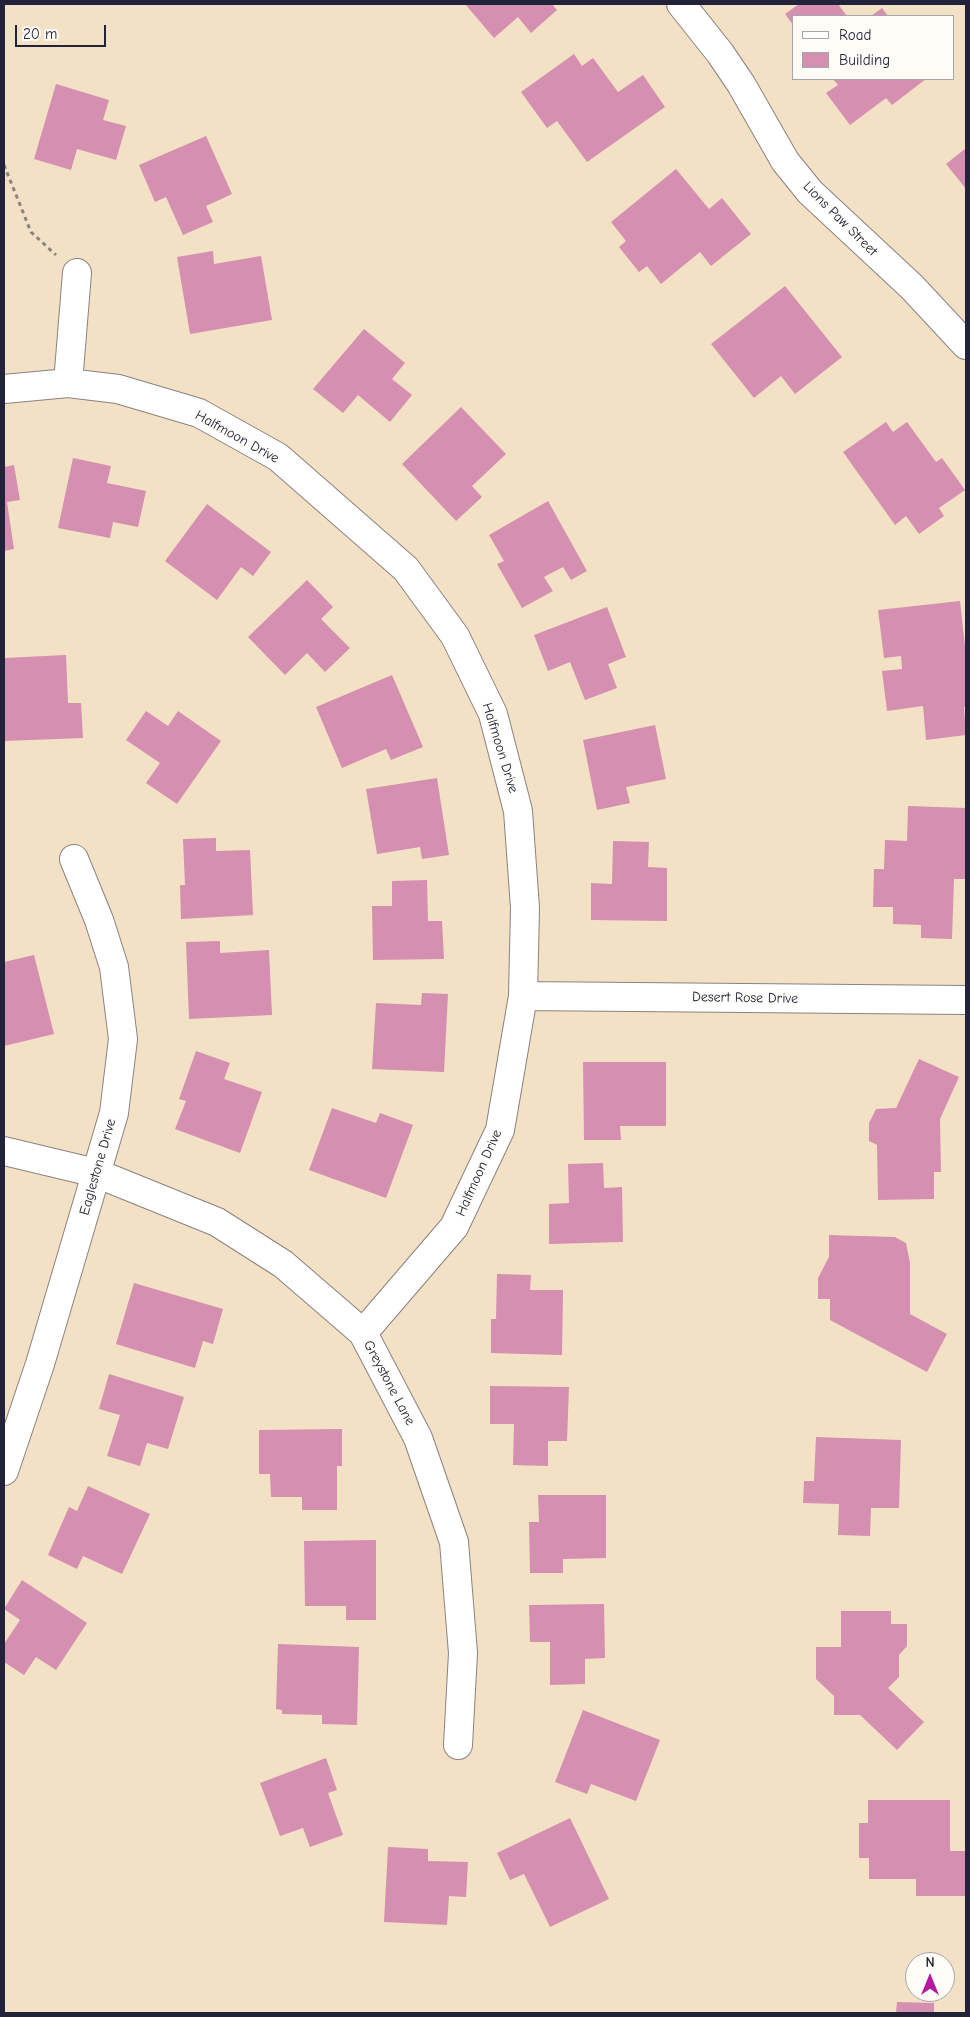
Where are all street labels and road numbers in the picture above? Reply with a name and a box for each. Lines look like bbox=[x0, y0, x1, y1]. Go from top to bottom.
street label: Lions Paw Street bbox=[799, 178, 881, 260]
street label: Halfmoon Drive bbox=[192, 407, 282, 467]
street label: Halfmoon Drive bbox=[478, 701, 522, 795]
street label: Desert Rose Drive bbox=[692, 989, 798, 1007]
street label: Eaglestone Drive bbox=[76, 1117, 120, 1217]
street label: Halfmoon Drive bbox=[452, 1127, 506, 1219]
street label: Greystone Lane bbox=[360, 1338, 418, 1428]

